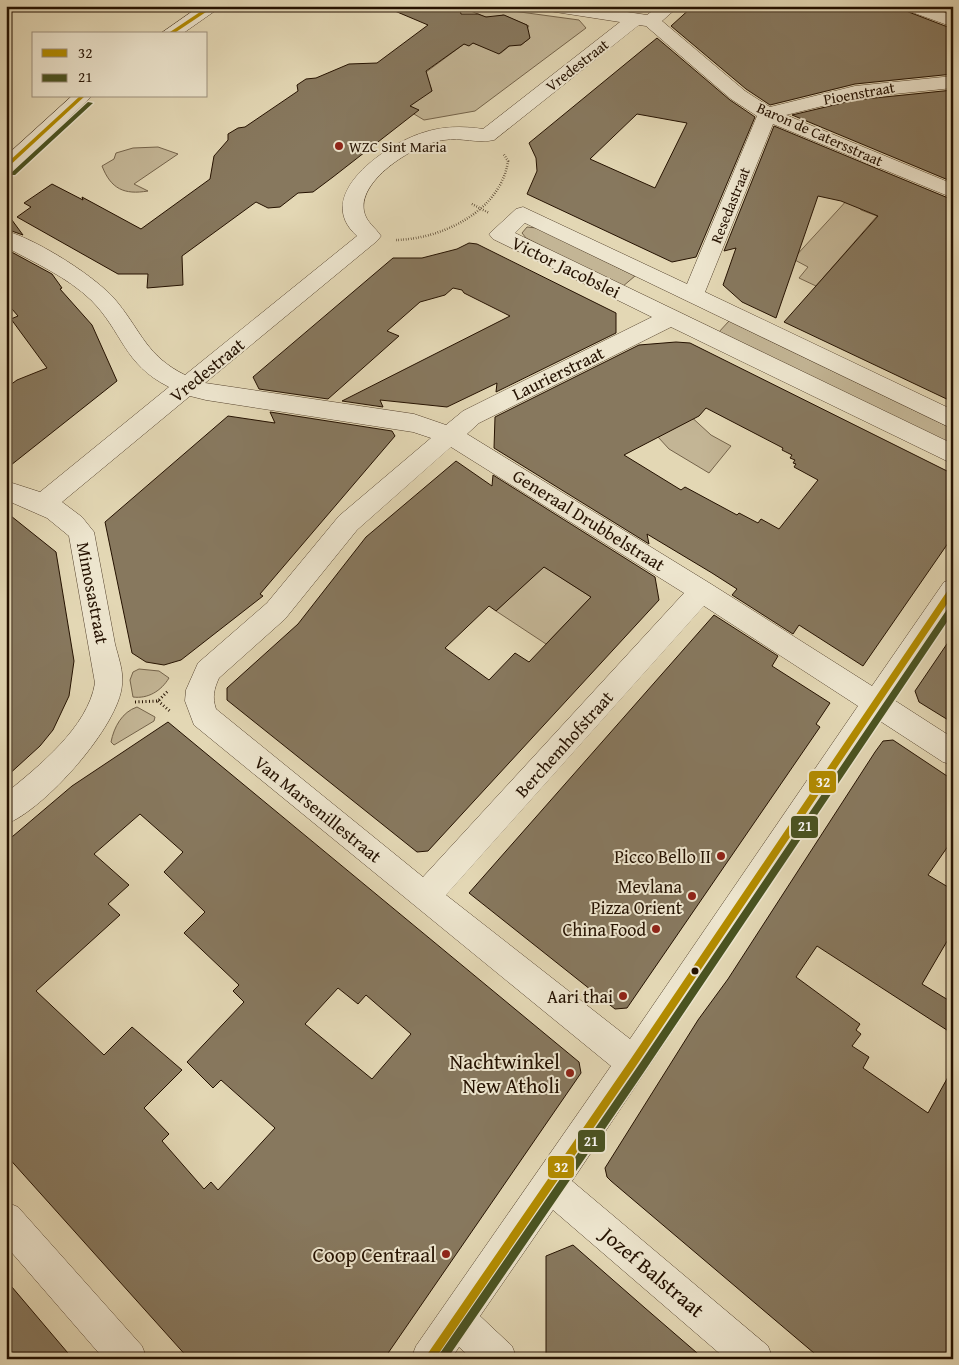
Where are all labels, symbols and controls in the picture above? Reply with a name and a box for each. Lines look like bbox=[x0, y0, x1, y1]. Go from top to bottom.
legend bbox=[32, 32, 208, 98]
street label: Vredestraat bbox=[541, 33, 613, 96]
text: 32 bbox=[78, 42, 92, 63]
text: 21 bbox=[78, 66, 92, 87]
street label: Pioenstraat bbox=[822, 76, 897, 110]
street label: Baron de Catersstraat bbox=[754, 97, 887, 171]
place label: WZC Sint Maria bbox=[349, 136, 447, 157]
marker: WZC Sint Maria bbox=[333, 140, 345, 152]
street label: Resedastraat bbox=[705, 163, 755, 246]
street label: Victor Jacobslei bbox=[507, 229, 625, 305]
street label: Vredestraat bbox=[164, 331, 251, 409]
street label: Laurierstraat bbox=[507, 339, 609, 407]
street label: Generaal Drubbelstraat bbox=[508, 462, 671, 578]
street label: Mimosastraat bbox=[70, 540, 116, 647]
street label: Berchemhofstraat bbox=[508, 684, 620, 804]
street label: Van Marsenillestraat bbox=[248, 749, 388, 869]
line badge: 32 bbox=[808, 770, 837, 794]
text: 32 bbox=[816, 772, 830, 792]
line badge: 21 bbox=[790, 815, 819, 839]
text: 21 bbox=[798, 816, 812, 836]
place label: Picco Bello II bbox=[614, 843, 711, 870]
marker: Picco Bello II bbox=[715, 850, 727, 862]
place label: Mevlana Pizza Orient bbox=[591, 873, 683, 921]
marker: Mevlana Pizza Orient bbox=[686, 890, 698, 902]
place label: China Food bbox=[562, 916, 646, 943]
marker: China Food bbox=[650, 923, 662, 935]
unlabelled marker bbox=[690, 966, 700, 976]
place label: Aari thai bbox=[547, 983, 613, 1010]
marker: Aari thai bbox=[617, 990, 629, 1002]
place label: Nachtwinkel New Atholi bbox=[450, 1046, 560, 1101]
marker: Nachtwinkel New Atholi bbox=[564, 1067, 576, 1079]
line badge: 21 bbox=[577, 1129, 606, 1153]
text: 21 bbox=[584, 1131, 598, 1151]
line badge: 32 bbox=[547, 1155, 575, 1179]
text: 32 bbox=[554, 1157, 568, 1177]
street label: Jozef Balstraat bbox=[592, 1217, 712, 1325]
place label: Coop Centraal bbox=[313, 1239, 436, 1270]
marker: Coop Centraal bbox=[440, 1248, 452, 1260]

